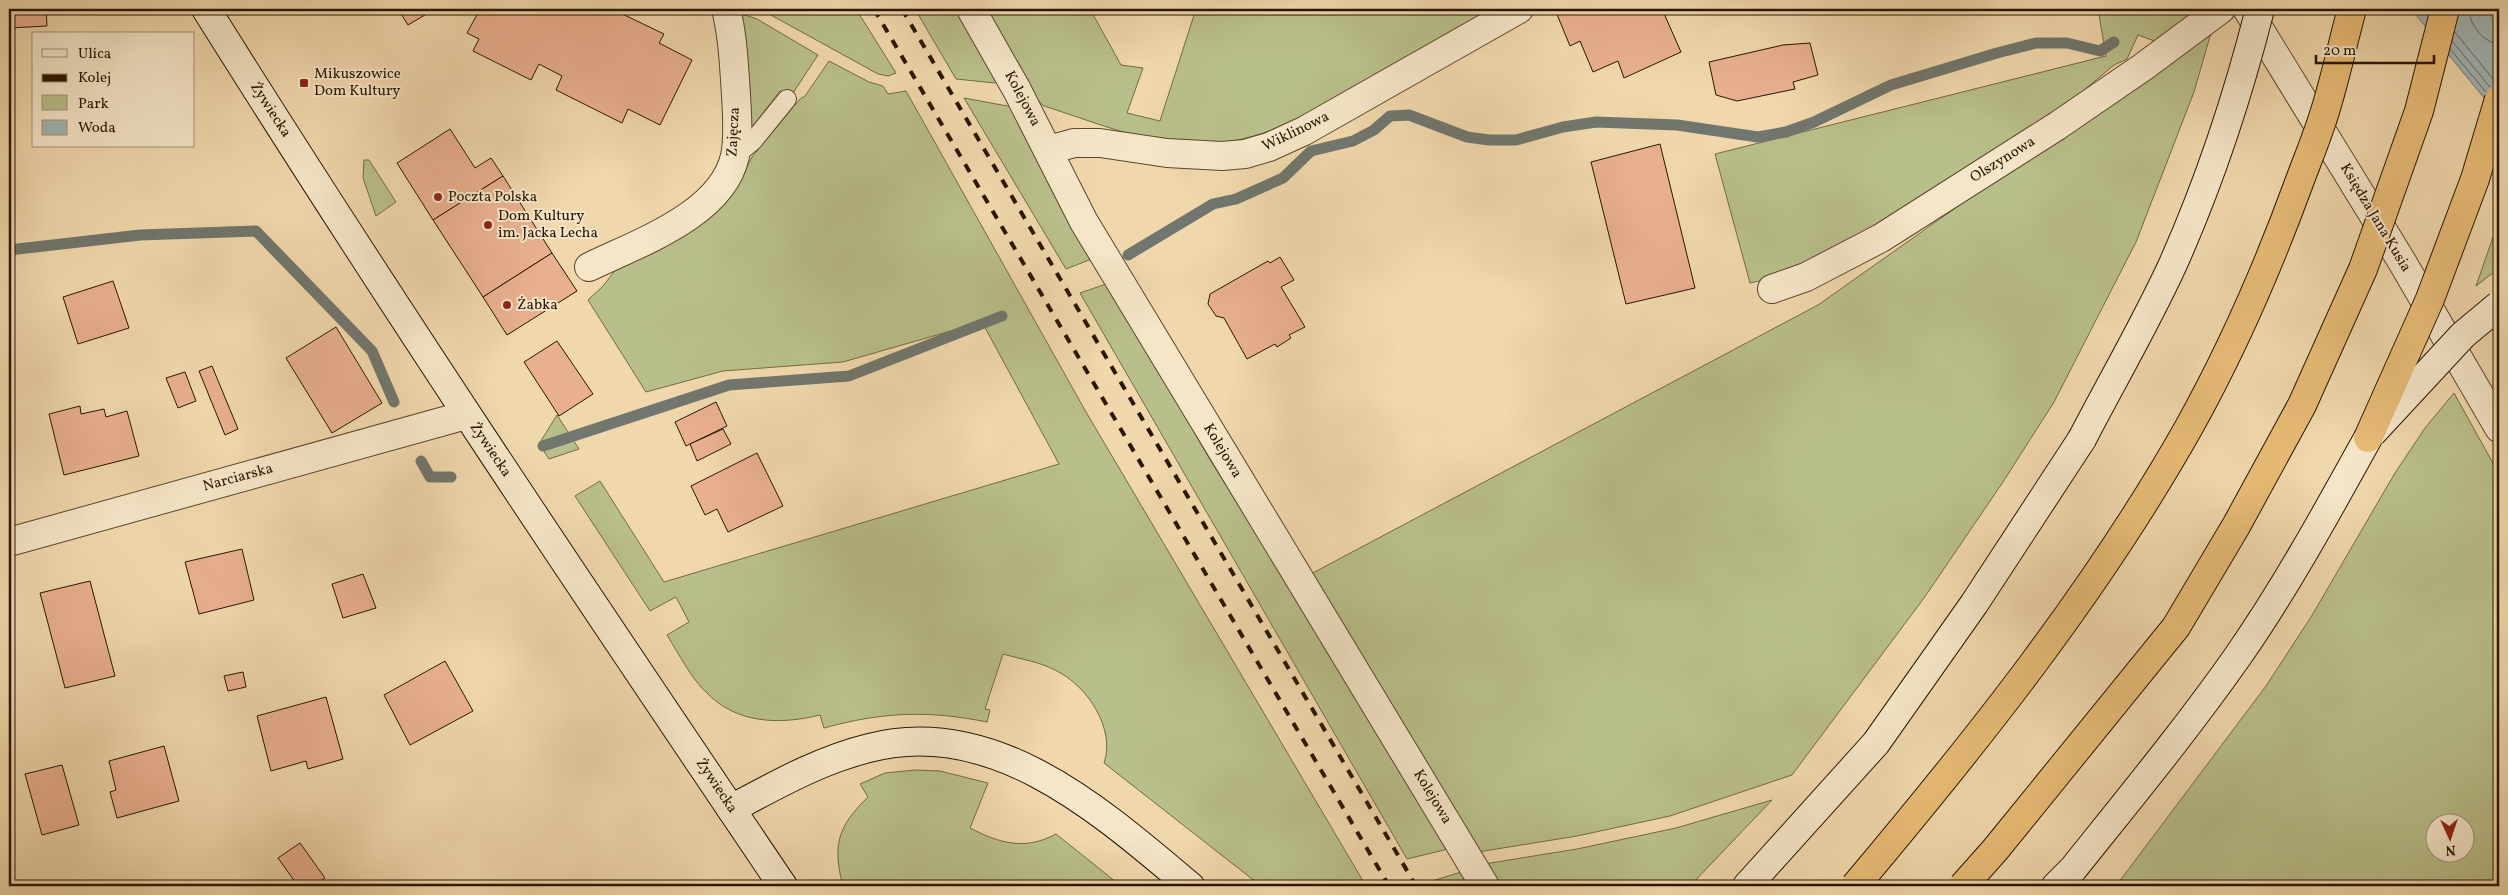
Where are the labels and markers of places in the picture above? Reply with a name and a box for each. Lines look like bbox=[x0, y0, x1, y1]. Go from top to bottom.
place label: Mikuszowice Dom Kultury bbox=[314, 64, 401, 102]
marker: Mikuszowice Dom Kultury bbox=[298, 77, 310, 89]
place label: Poczta Polska bbox=[448, 187, 537, 208]
marker: Poczta Polska bbox=[432, 191, 444, 203]
place label: Dom Kultury im. Jacka Lecha bbox=[498, 206, 598, 244]
marker: Dom Kultury im. Jacka Lecha bbox=[482, 219, 494, 231]
place label: Żabka bbox=[517, 295, 558, 316]
marker: Żabka bbox=[501, 299, 513, 311]

